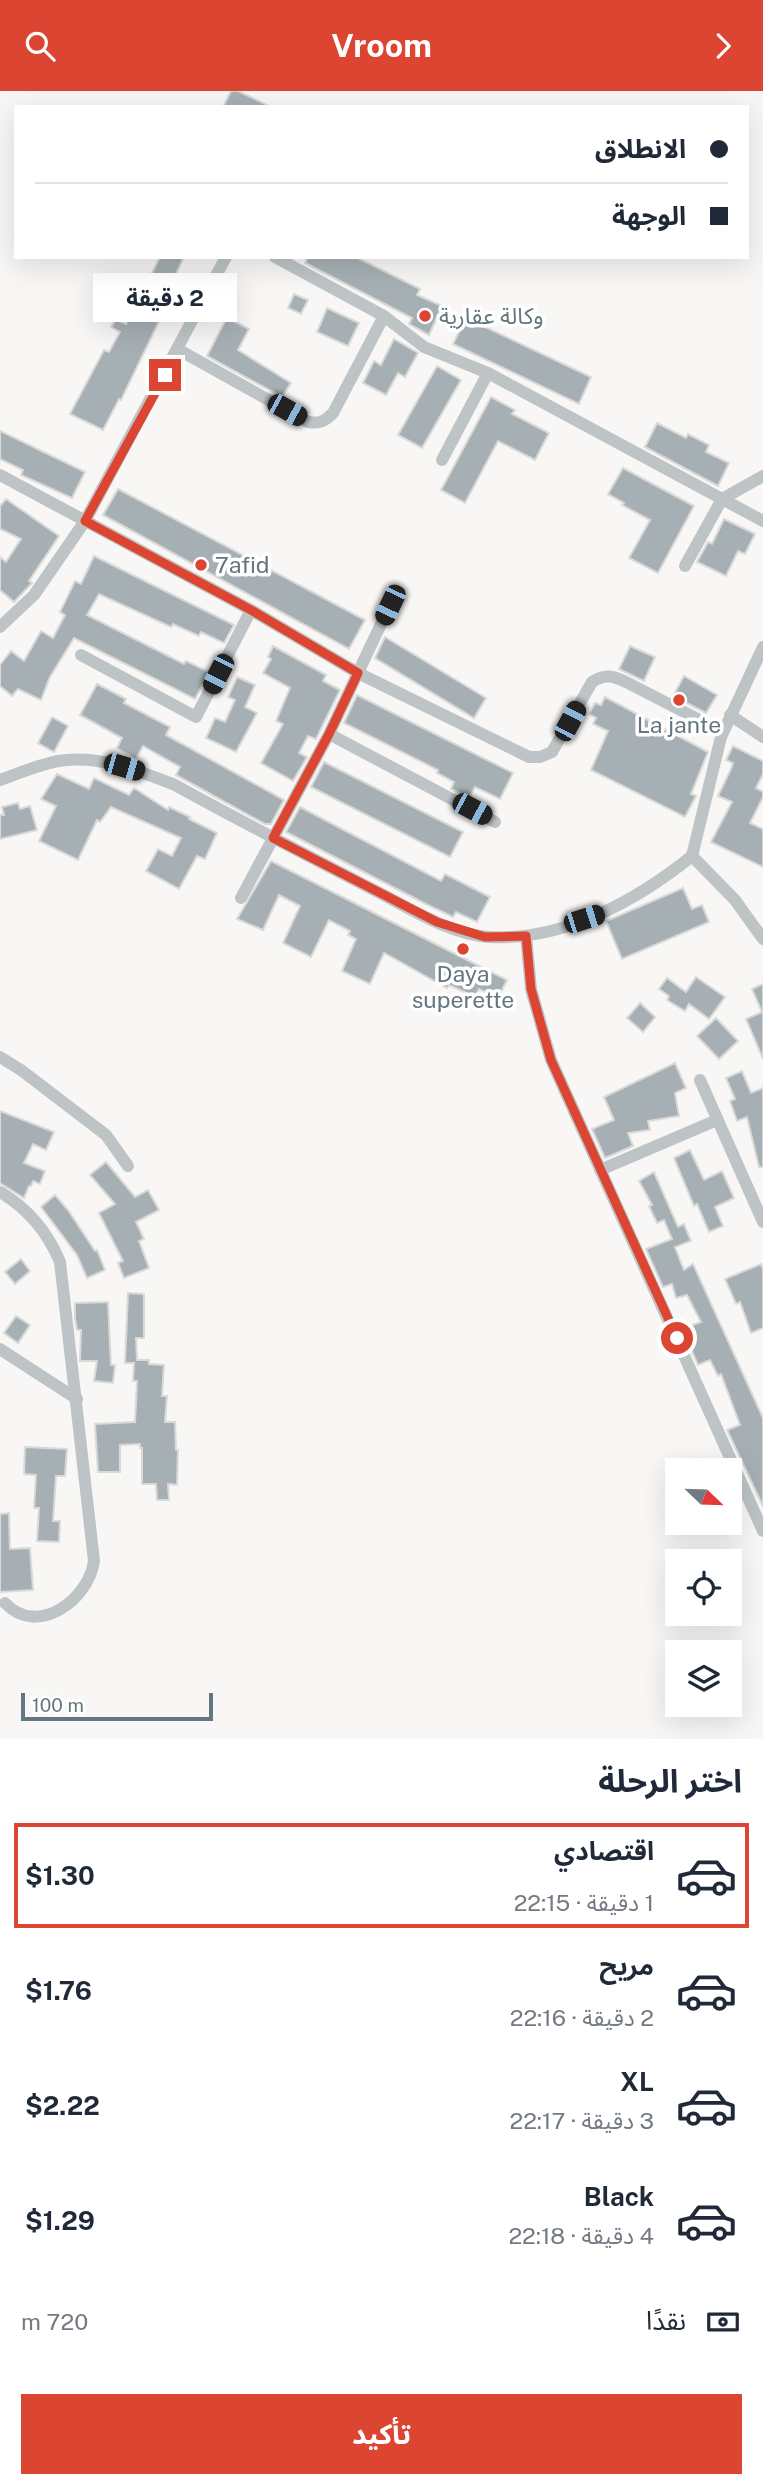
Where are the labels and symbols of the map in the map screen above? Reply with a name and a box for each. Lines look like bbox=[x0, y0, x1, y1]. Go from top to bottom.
callout: 2 دقيقة bbox=[93, 273, 237, 323]
place label: وكالة عقارية bbox=[439, 302, 544, 330]
marker: وكالة عقارية bbox=[417, 308, 433, 324]
route end bbox=[149, 359, 181, 391]
car bbox=[264, 391, 311, 429]
place label: 7afid bbox=[215, 551, 270, 578]
marker: 7afid bbox=[193, 557, 209, 573]
car bbox=[372, 582, 409, 628]
car bbox=[200, 651, 237, 697]
marker: La jante bbox=[671, 692, 687, 708]
car bbox=[551, 698, 590, 744]
place label: La jante bbox=[637, 711, 721, 738]
car bbox=[101, 751, 148, 783]
car bbox=[449, 790, 496, 828]
car bbox=[561, 903, 608, 935]
marker: Daya superette bbox=[455, 941, 471, 957]
place label: Daya superette bbox=[412, 960, 514, 1013]
route start bbox=[661, 1322, 693, 1354]
north arrow bbox=[665, 1458, 742, 1535]
scale bar bbox=[21, 1690, 214, 1722]

